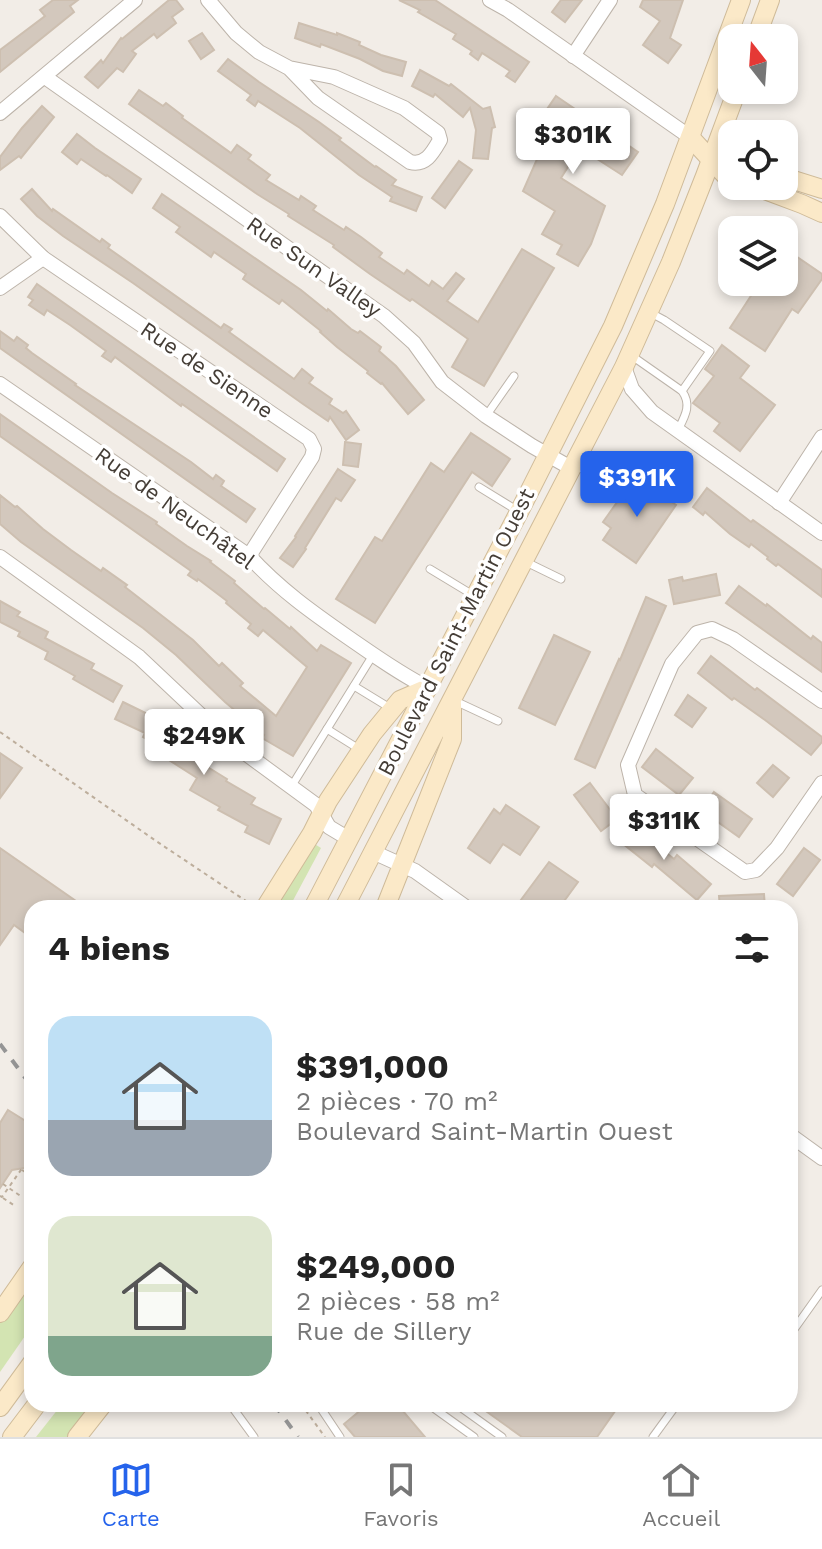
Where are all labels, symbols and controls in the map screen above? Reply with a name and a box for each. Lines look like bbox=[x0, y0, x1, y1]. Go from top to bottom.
north arrow bbox=[718, 24, 798, 104]
map controls bbox=[718, 24, 798, 296]
pin: $301K bbox=[517, 108, 629, 176]
text: $301K bbox=[534, 119, 612, 149]
button: locate bbox=[718, 120, 798, 200]
street label: Rue Sun Valley bbox=[242, 211, 387, 323]
button: layers bbox=[718, 216, 798, 296]
street label: Rue de Sienne bbox=[136, 316, 278, 424]
street label: Rue de Neuchâtel bbox=[90, 442, 260, 574]
pin: $391K bbox=[581, 451, 693, 519]
text: $391K bbox=[598, 462, 676, 492]
street label: Boulevard Saint-Martin Ouest bbox=[373, 484, 539, 780]
pin: $249K bbox=[148, 709, 260, 777]
text: $249K bbox=[163, 720, 245, 750]
pin: $311K bbox=[608, 794, 720, 862]
text: $311K bbox=[628, 805, 700, 835]
icon: filters bbox=[730, 926, 774, 970]
text: 4 biens bbox=[48, 928, 170, 968]
text: $391,000 bbox=[296, 1046, 449, 1086]
icon: home bbox=[112, 1048, 208, 1144]
text: 2 pièces · 70 m² bbox=[296, 1086, 497, 1116]
text: Boulevard Saint-Martin Ouest bbox=[296, 1116, 673, 1146]
text: $249,000 bbox=[296, 1246, 456, 1286]
icon: home bbox=[112, 1248, 208, 1344]
text: 2 pièces · 58 m² bbox=[296, 1286, 499, 1316]
text: Rue de Sillery bbox=[296, 1316, 471, 1346]
tab: Carte bbox=[102, 1458, 160, 1531]
tab: Favoris bbox=[363, 1458, 439, 1531]
tab: Accueil bbox=[642, 1458, 720, 1531]

